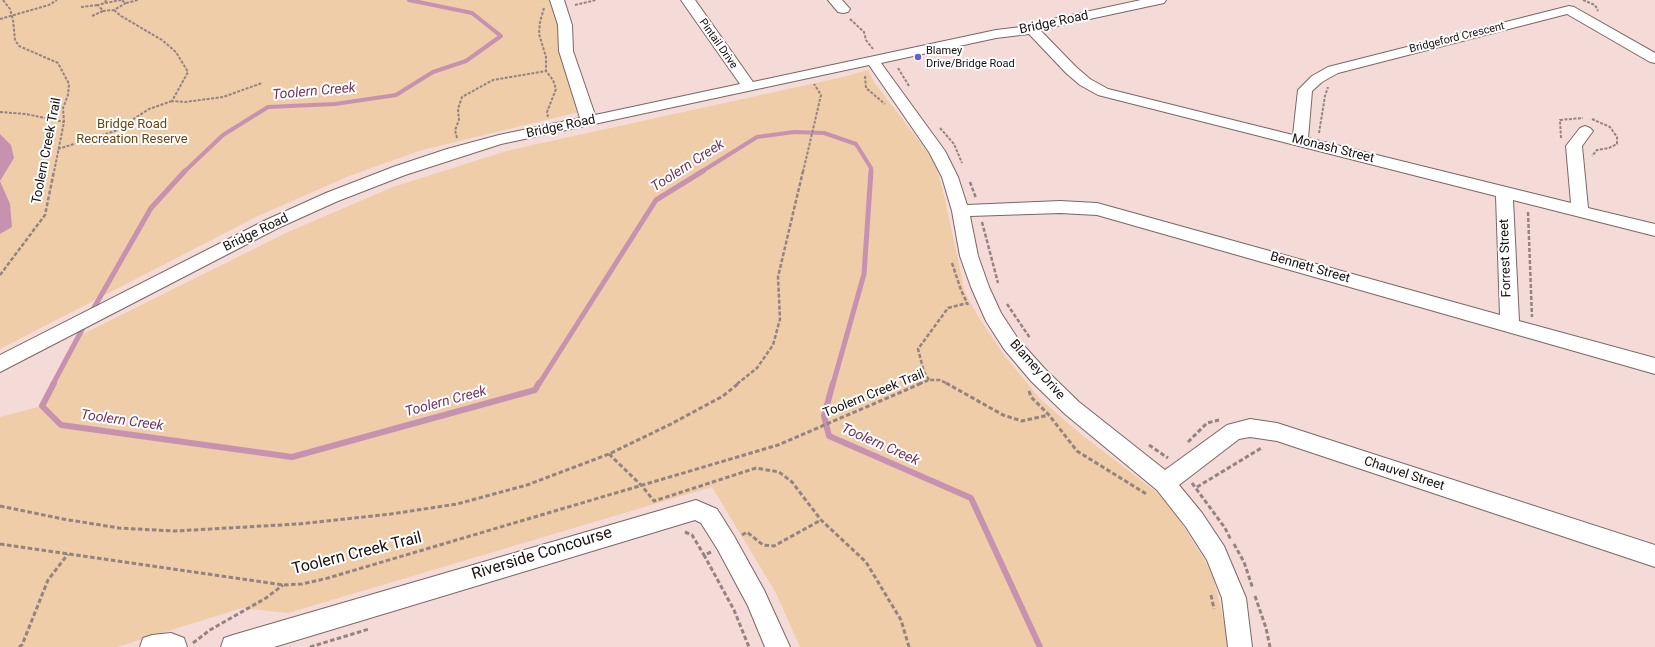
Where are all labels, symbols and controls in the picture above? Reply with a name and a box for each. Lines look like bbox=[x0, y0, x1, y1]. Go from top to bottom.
street label: Bridge Road bbox=[1018, 8, 1090, 38]
street label: Pintail Drive bbox=[696, 16, 740, 72]
street label: Bridgeford Crescent bbox=[1408, 20, 1506, 56]
place label: Blamey Drive/Bridge Road bbox=[926, 44, 1015, 70]
marker: Blamey Drive/Bridge Road bbox=[913, 52, 923, 62]
water label: Toolern Creek bbox=[272, 80, 356, 104]
street label: Toolern Creek Trail bbox=[29, 97, 65, 205]
street label: Bridge Road bbox=[525, 112, 597, 142]
park label: Bridge Road Recreation Reserve bbox=[76, 117, 188, 148]
street label: Monash Street bbox=[1290, 131, 1376, 167]
water label: Toolern Creek bbox=[648, 136, 728, 196]
street label: Bridge Road bbox=[221, 211, 291, 255]
street label: Forrest Street bbox=[1497, 218, 1515, 298]
street label: Bennett Street bbox=[1268, 249, 1352, 287]
street label: Blamey Drive bbox=[1006, 337, 1068, 403]
street label: Toolern Creek Trail bbox=[821, 367, 927, 421]
water label: Toolern Creek bbox=[403, 383, 489, 421]
water label: Toolern Creek bbox=[79, 407, 165, 435]
water label: Toolern Creek bbox=[838, 420, 922, 470]
street label: Chauvel Street bbox=[1362, 454, 1446, 494]
street label: Riverside Concourse bbox=[469, 524, 615, 584]
street label: Toolern Creek Trail bbox=[290, 529, 424, 579]

